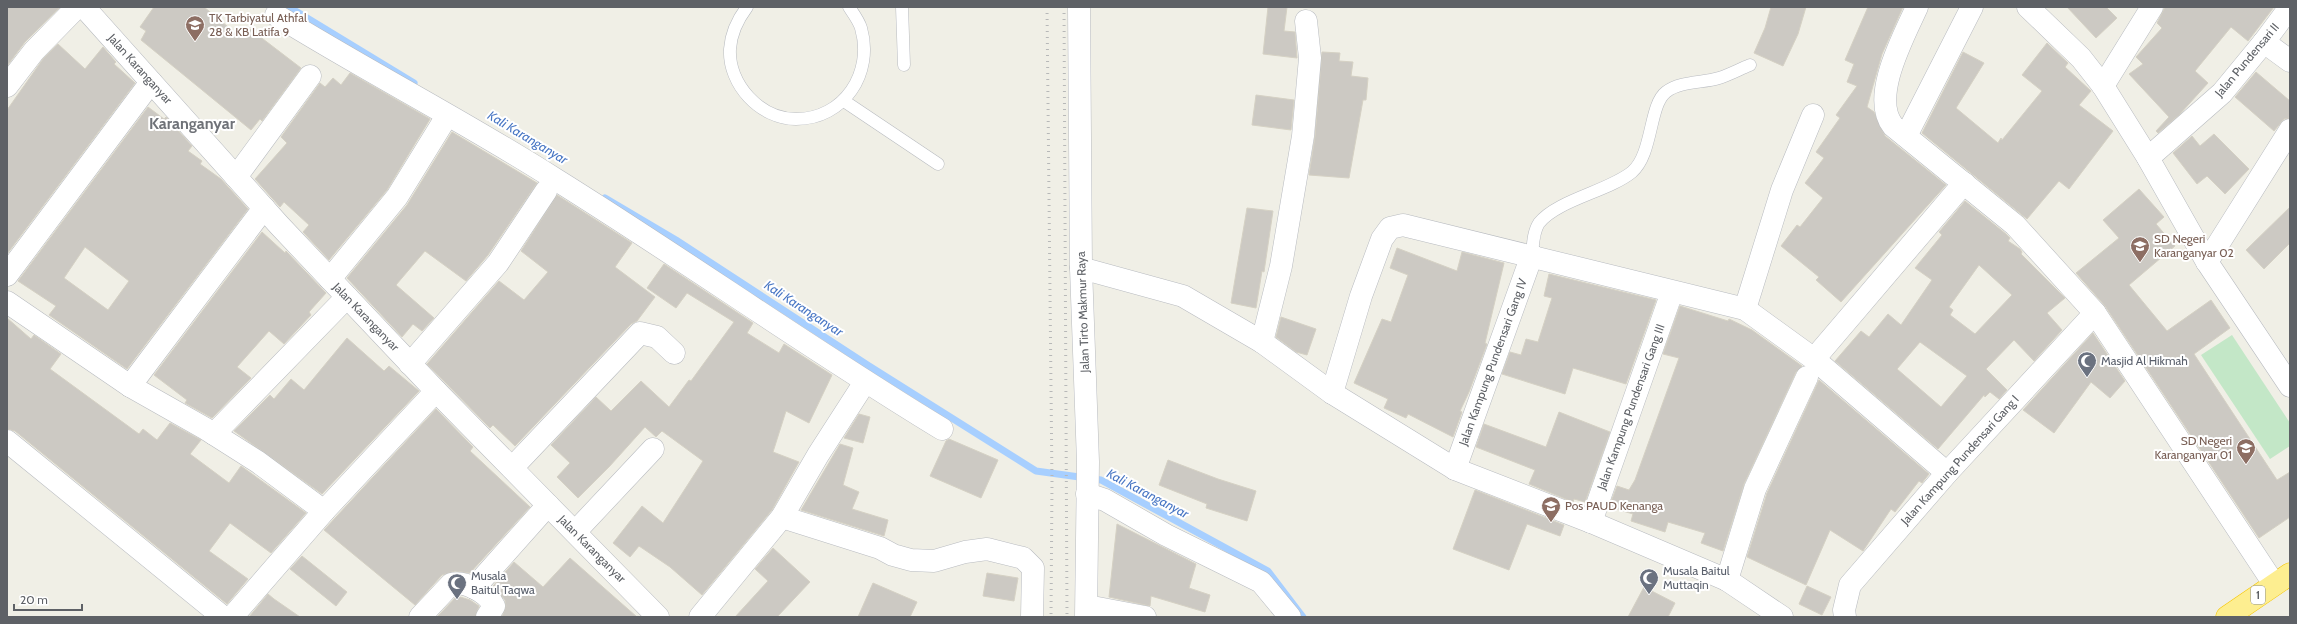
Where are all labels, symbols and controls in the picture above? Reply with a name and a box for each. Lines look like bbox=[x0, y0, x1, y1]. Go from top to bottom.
place label: TK Tarbiyatul Athfal 28 & KB Latifa 9 bbox=[209, 10, 307, 39]
school or university icon: TK Tarbiyatul Athfal 28 & KB Latifa 9 bbox=[184, 14, 206, 42]
street label: Jalan Pundensari II bbox=[2211, 20, 2282, 100]
street label: Jalan Karanganyar bbox=[104, 30, 176, 107]
water label: Kali Karanganyar bbox=[485, 107, 572, 168]
district label: Karanganyar bbox=[149, 114, 236, 133]
place label: SD Negeri Karanganyar 02 bbox=[2154, 231, 2234, 260]
school or university icon: SD Negeri Karanganyar 02 bbox=[2129, 235, 2151, 263]
street label: Jalan Tirto Makmur Raya bbox=[1073, 251, 1092, 374]
street label: Jalan Kampung Pundensari Gang IV bbox=[1455, 276, 1530, 448]
water label: Kali Karanganyar bbox=[762, 277, 847, 340]
street label: Jalan Karanganyar bbox=[329, 279, 403, 354]
street label: Jalan Kampung Pundensari Gang III bbox=[1593, 322, 1668, 493]
mosque icon: Masjid Al Hikmah bbox=[2076, 350, 2098, 378]
place label: Masjid Al Hikmah bbox=[2101, 353, 2188, 368]
street label: Jalan Kampung Pundensari Gang I bbox=[1897, 392, 2022, 528]
place label: SD Negeri Karanganyar 01 bbox=[2154, 433, 2232, 462]
school or university icon: SD Negeri Karanganyar 01 bbox=[2235, 437, 2257, 465]
water label: Kali Karanganyar bbox=[1104, 465, 1193, 522]
school or university icon: Pos PAUD Kenanga bbox=[1540, 495, 1562, 523]
place label: Pos PAUD Kenanga bbox=[1565, 498, 1663, 513]
street label: Jalan Karanganyar bbox=[555, 511, 629, 586]
place label: Musala Baitul Muttaqin bbox=[1663, 563, 1730, 592]
mosque icon: Musala Baitul Muttaqin bbox=[1638, 567, 1660, 595]
place label: Musala Baitul Taqwa bbox=[471, 568, 535, 597]
mosque icon: Musala Baitul Taqwa bbox=[446, 572, 468, 600]
scale bar bbox=[14, 586, 82, 612]
road number: 1 bbox=[2251, 586, 2265, 604]
text: 20 m bbox=[20, 592, 48, 607]

